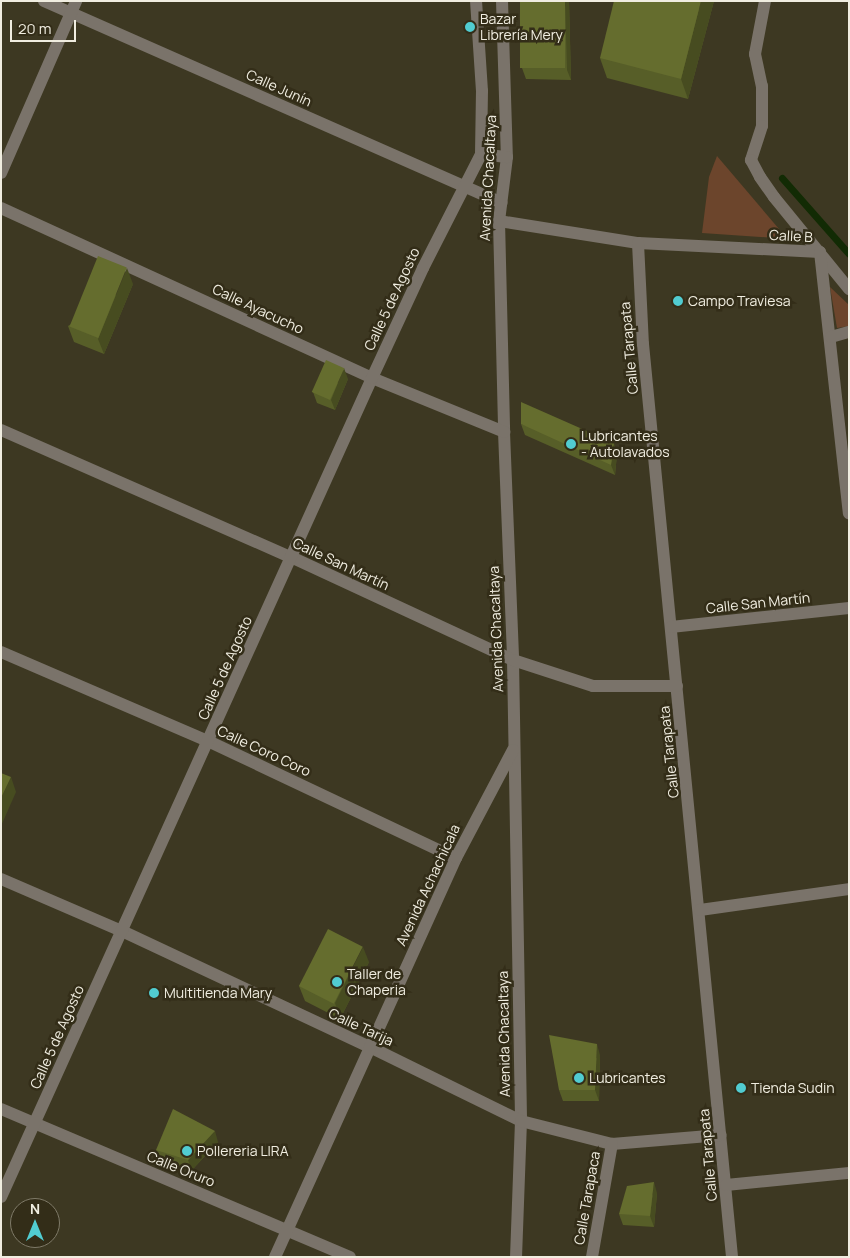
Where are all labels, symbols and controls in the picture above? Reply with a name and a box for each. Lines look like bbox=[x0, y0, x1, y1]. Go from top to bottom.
scale bar bbox=[12, 10, 79, 42]
place label: Bazar Librería Mery bbox=[480, 11, 563, 44]
text: 20 m bbox=[18, 18, 51, 39]
marker: Bazar Librería Mery bbox=[464, 21, 476, 33]
street label: Calle Junín bbox=[244, 66, 314, 110]
street label: Avenida Chacaltaya bbox=[476, 115, 500, 241]
street label: Calle B bbox=[769, 226, 813, 246]
street label: Calle 5 de Agosto bbox=[361, 245, 423, 353]
street label: Calle Ayacucho bbox=[210, 281, 306, 337]
place label: Campo Traviesa bbox=[688, 293, 791, 309]
marker: Campo Traviesa bbox=[672, 295, 684, 307]
street label: Calle Tarapata bbox=[617, 301, 641, 395]
place label: Lubricantes - Autolavados bbox=[581, 428, 670, 461]
marker: Lubricantes - Autolavados bbox=[565, 438, 577, 450]
street label: Calle San Martín bbox=[290, 534, 392, 594]
street label: Avenida Chacaltaya bbox=[485, 566, 507, 692]
street label: Calle San Martín bbox=[705, 589, 811, 617]
street label: Calle 5 de Agosto bbox=[195, 614, 255, 722]
street label: Calle Tarapata bbox=[656, 705, 682, 799]
street label: Calle Coro Coro bbox=[215, 722, 313, 780]
street label: Avenida Achachicala bbox=[392, 822, 464, 948]
place label: Taller de Chaperia bbox=[347, 966, 406, 999]
street label: Avenida Chacaltaya bbox=[494, 971, 514, 1097]
marker: Taller de Chaperia bbox=[331, 976, 343, 988]
street label: Calle 5 de Agosto bbox=[27, 983, 87, 1091]
place label: Multitienda Mary bbox=[164, 985, 272, 1001]
marker: Multitienda Mary bbox=[148, 987, 160, 999]
street label: Calle Tarija bbox=[326, 1005, 396, 1049]
place label: Lubricantes bbox=[589, 1070, 666, 1086]
marker: Lubricantes bbox=[573, 1072, 585, 1084]
place label: Tienda Sudin bbox=[751, 1080, 835, 1096]
marker: Tienda Sudin bbox=[735, 1082, 747, 1094]
street label: Calle Tarapata bbox=[696, 1108, 720, 1202]
place label: Pollereria LIRA bbox=[197, 1143, 289, 1159]
marker: Pollereria LIRA bbox=[181, 1145, 193, 1157]
street label: Calle Oruro bbox=[144, 1148, 218, 1190]
street label: Calle Tarapaca bbox=[571, 1150, 603, 1246]
north arrow bbox=[10, 1198, 60, 1248]
text: N bbox=[30, 1199, 40, 1218]

